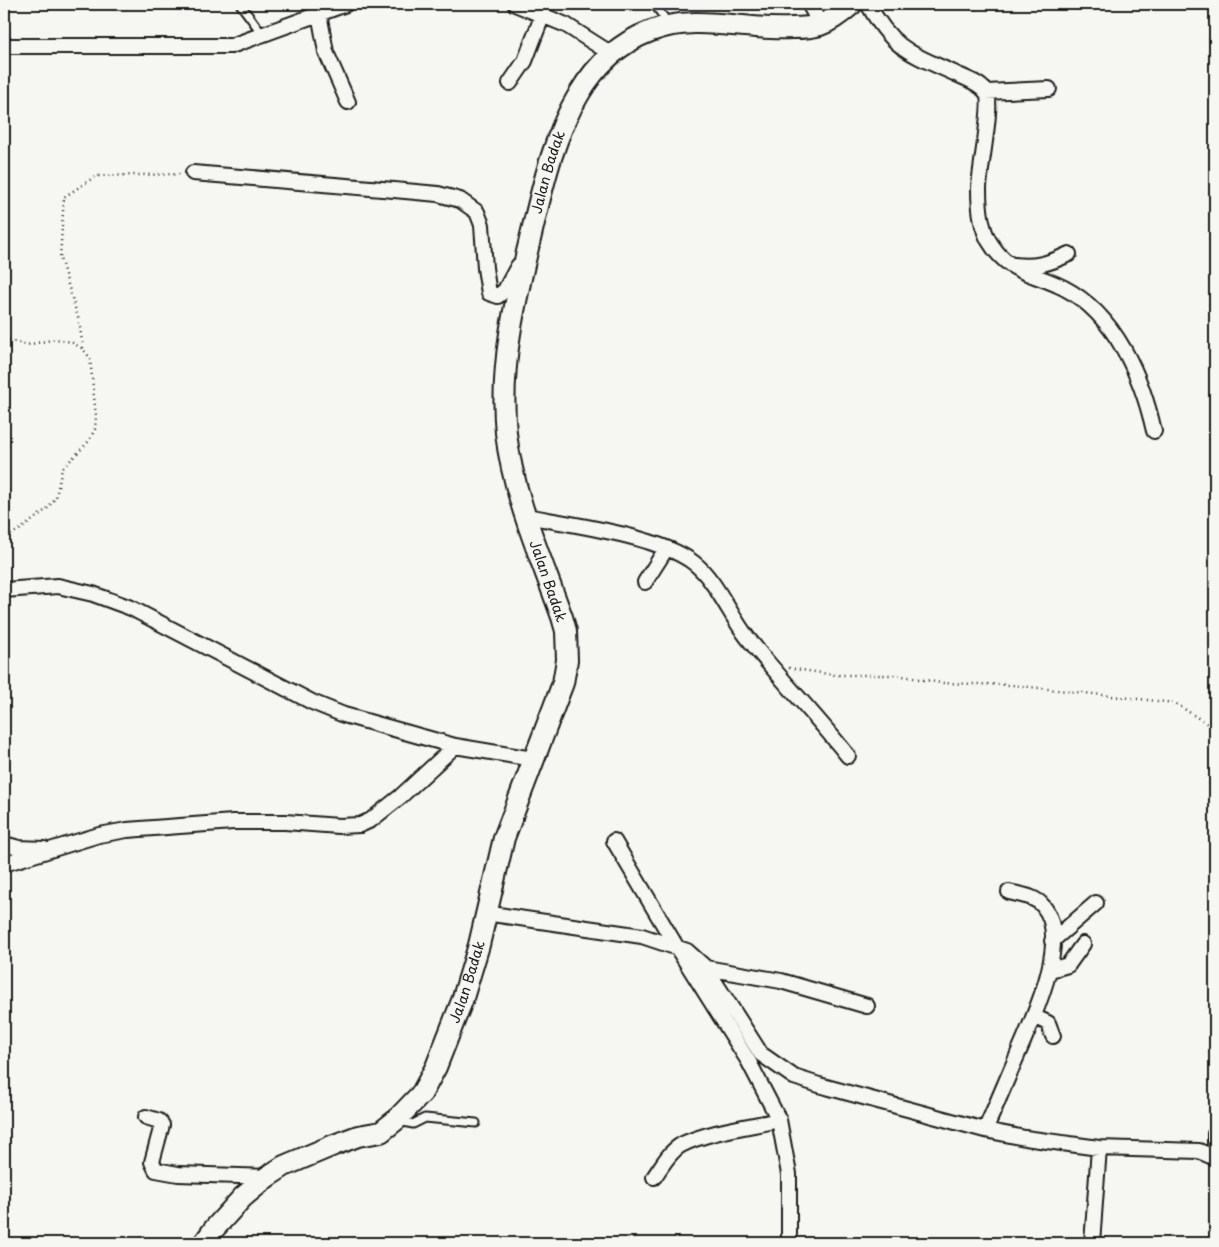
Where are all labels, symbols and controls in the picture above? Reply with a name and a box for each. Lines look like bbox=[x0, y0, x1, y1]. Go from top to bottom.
street label: Jalan Badak bbox=[526, 127, 570, 216]
street label: Jalan Badak bbox=[525, 537, 572, 625]
street label: Jalan Badak bbox=[443, 938, 490, 1026]

